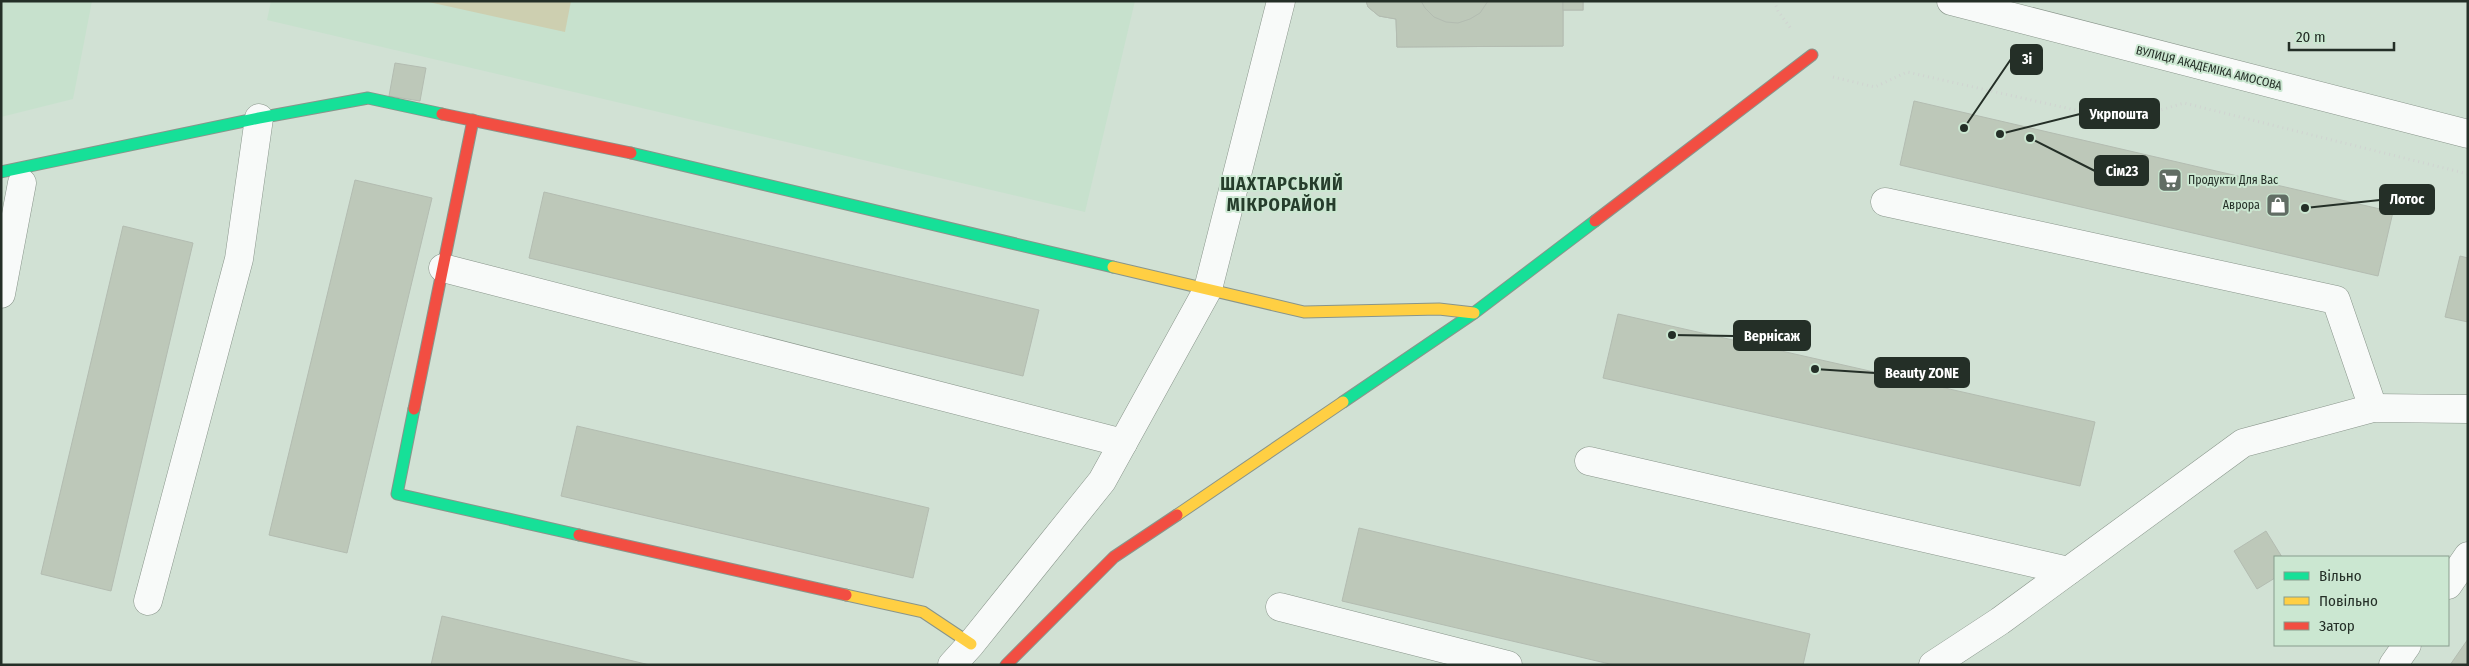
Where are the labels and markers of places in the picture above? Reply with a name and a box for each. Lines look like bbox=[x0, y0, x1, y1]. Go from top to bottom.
callout: 3і bbox=[2011, 45, 2042, 74]
callout: Укрпошта bbox=[2080, 99, 2159, 128]
callout: Сім23 bbox=[2095, 156, 2148, 185]
supermarket icon: Продукти Для Вас bbox=[2157, 167, 2183, 193]
place label: Продукти Для Вас bbox=[2188, 173, 2278, 187]
callout: Лотос bbox=[2380, 185, 2434, 214]
shop icon: Аврора bbox=[2265, 192, 2291, 218]
place label: Аврора bbox=[2223, 198, 2260, 212]
callout: Вернісаж bbox=[1734, 321, 1810, 350]
callout: Beauty ZONE bbox=[1875, 358, 1969, 387]

